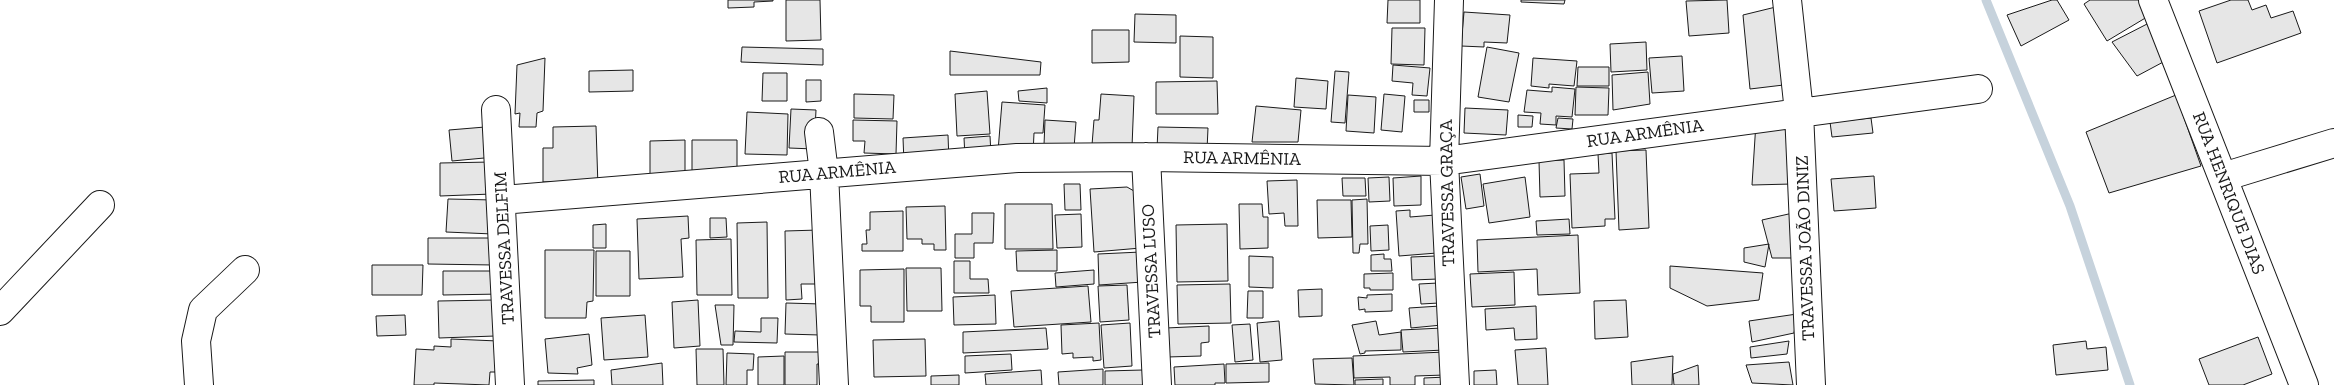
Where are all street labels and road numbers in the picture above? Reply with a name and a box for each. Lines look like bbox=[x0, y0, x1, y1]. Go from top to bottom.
street label: RUA HENRIQUE DIAS bbox=[2188, 109, 2270, 277]
street label: RUA ARMÊNIA bbox=[1585, 114, 1705, 152]
street label: TRAVESSA GRAÇA bbox=[1435, 119, 1459, 267]
street label: RUA ARMÊNIA bbox=[1183, 146, 1301, 170]
street label: TRAVESSA JOÃO DINIZ bbox=[1791, 155, 1819, 341]
street label: RUA ARMÊNIA bbox=[777, 156, 897, 188]
street label: TRAVESSA DELFIM bbox=[489, 171, 519, 325]
street label: TRAVESSA LUSO bbox=[1137, 203, 1165, 339]

